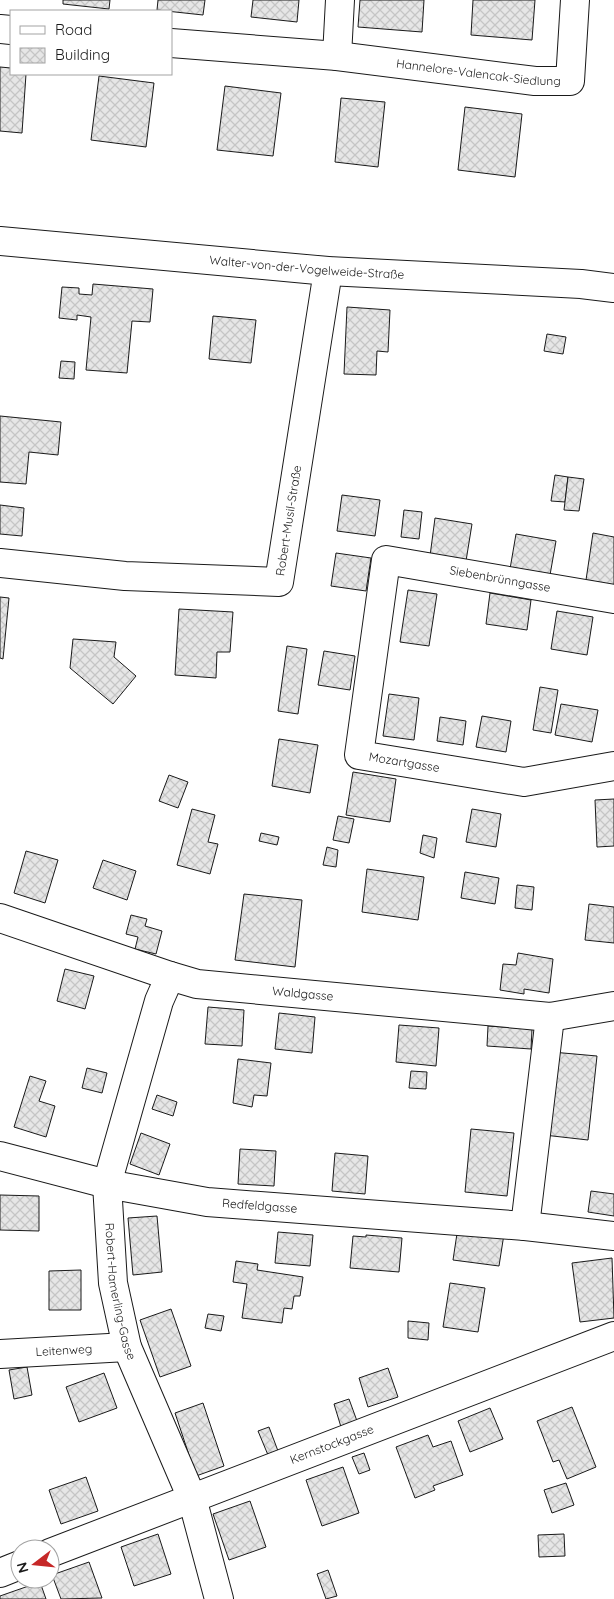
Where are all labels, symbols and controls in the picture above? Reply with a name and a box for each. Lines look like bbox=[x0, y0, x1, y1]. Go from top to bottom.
legend bbox=[10, 10, 172, 75]
text: Road bbox=[55, 20, 92, 39]
text: Building bbox=[55, 45, 110, 64]
street label: Hannelore-Valencak-Siedlung bbox=[395, 56, 561, 88]
street label: Walter-von-der-Vogelweide-Straße bbox=[209, 252, 405, 282]
street label: Robert-Musil-Straße bbox=[272, 464, 304, 577]
street label: Siebenbrünngasse bbox=[448, 562, 552, 595]
street label: Mozartgasse bbox=[368, 749, 441, 775]
street label: Waldgasse bbox=[272, 983, 334, 1004]
street label: Redfeldgasse bbox=[222, 1195, 298, 1216]
street label: Robert-Hamerling-Gasse bbox=[102, 1222, 140, 1362]
street label: Leitenweg bbox=[35, 1341, 93, 1359]
street label: Kernstockgasse bbox=[288, 1421, 376, 1467]
north arrow bbox=[10, 1539, 60, 1589]
text: N bbox=[12, 1560, 33, 1575]

